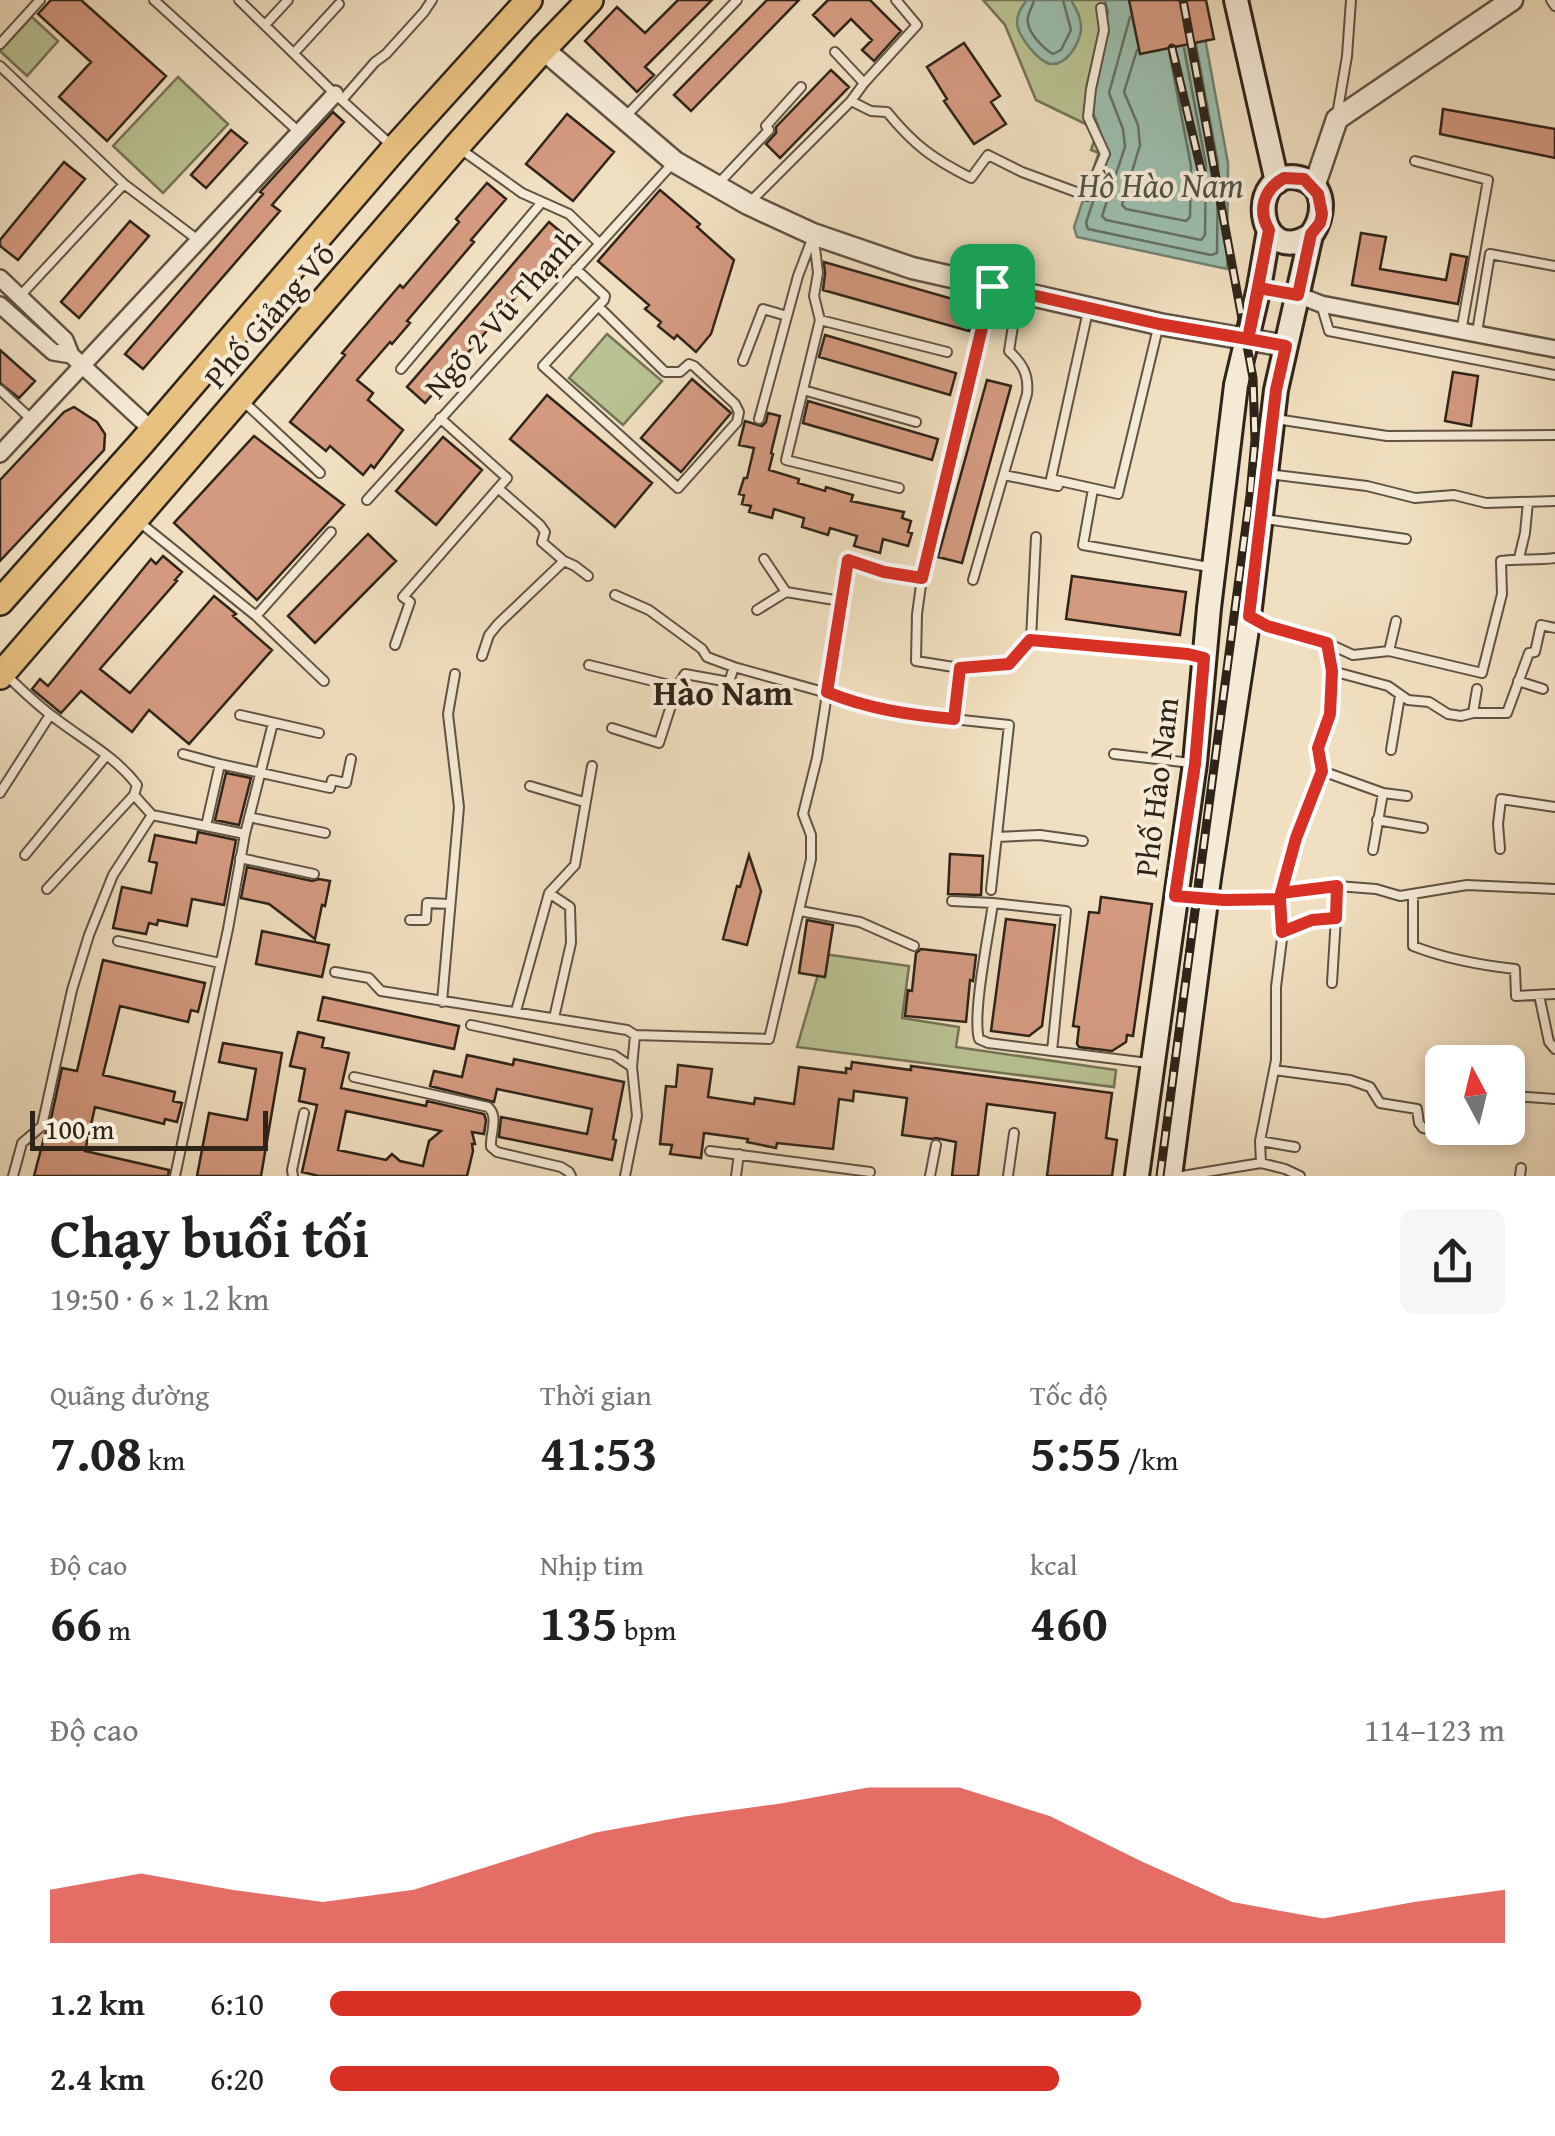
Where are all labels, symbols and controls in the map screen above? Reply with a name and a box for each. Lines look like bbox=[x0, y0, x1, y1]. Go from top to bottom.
water label: Hồ Hào Nam bbox=[1077, 159, 1244, 210]
street label: Ngõ 2 Vũ Thạnh bbox=[413, 217, 591, 409]
street label: Phố Giảng Võ bbox=[192, 232, 346, 398]
pin bbox=[950, 244, 1035, 329]
icon: arrive bbox=[965, 259, 1020, 314]
district label: Hào Nam bbox=[653, 667, 793, 718]
street label: Phố Hào Nam bbox=[1122, 695, 1190, 879]
north arrow bbox=[1425, 1045, 1525, 1145]
map controls bbox=[1425, 1045, 1525, 1145]
scale bar bbox=[30, 1106, 268, 1150]
text: 100 m bbox=[45, 1108, 114, 1149]
text: Chạy buổi tối bbox=[50, 1197, 369, 1277]
button: share bbox=[1400, 1209, 1505, 1314]
text: 19:50 · 6 × 1.2 km bbox=[50, 1275, 269, 1322]
text: Quãng đường bbox=[50, 1374, 209, 1415]
text: Thời gian bbox=[540, 1374, 652, 1415]
text: Tốc độ bbox=[1030, 1374, 1108, 1415]
text: 7.08 bbox=[50, 1415, 142, 1488]
text: 41:53 bbox=[540, 1415, 658, 1488]
text: 5:55 bbox=[1030, 1415, 1122, 1488]
text: km bbox=[142, 1439, 185, 1480]
text: /km bbox=[1122, 1439, 1178, 1480]
text: Độ cao bbox=[50, 1544, 127, 1585]
text: Nhịp tim bbox=[540, 1544, 644, 1585]
text: kcal bbox=[1030, 1544, 1078, 1585]
text: 66 bbox=[50, 1585, 102, 1658]
text: 135 bbox=[540, 1585, 618, 1658]
text: 460 bbox=[1030, 1585, 1108, 1658]
text: m bbox=[102, 1609, 131, 1650]
text: bpm bbox=[618, 1609, 676, 1650]
text: Độ cao bbox=[50, 1706, 138, 1753]
text: 114–123 m bbox=[1364, 1706, 1505, 1753]
text: 1.2 km bbox=[50, 1980, 145, 2027]
text: 6:10 bbox=[210, 1980, 264, 2027]
text: 2.4 km bbox=[50, 2055, 145, 2102]
text: 6:20 bbox=[210, 2055, 264, 2102]

